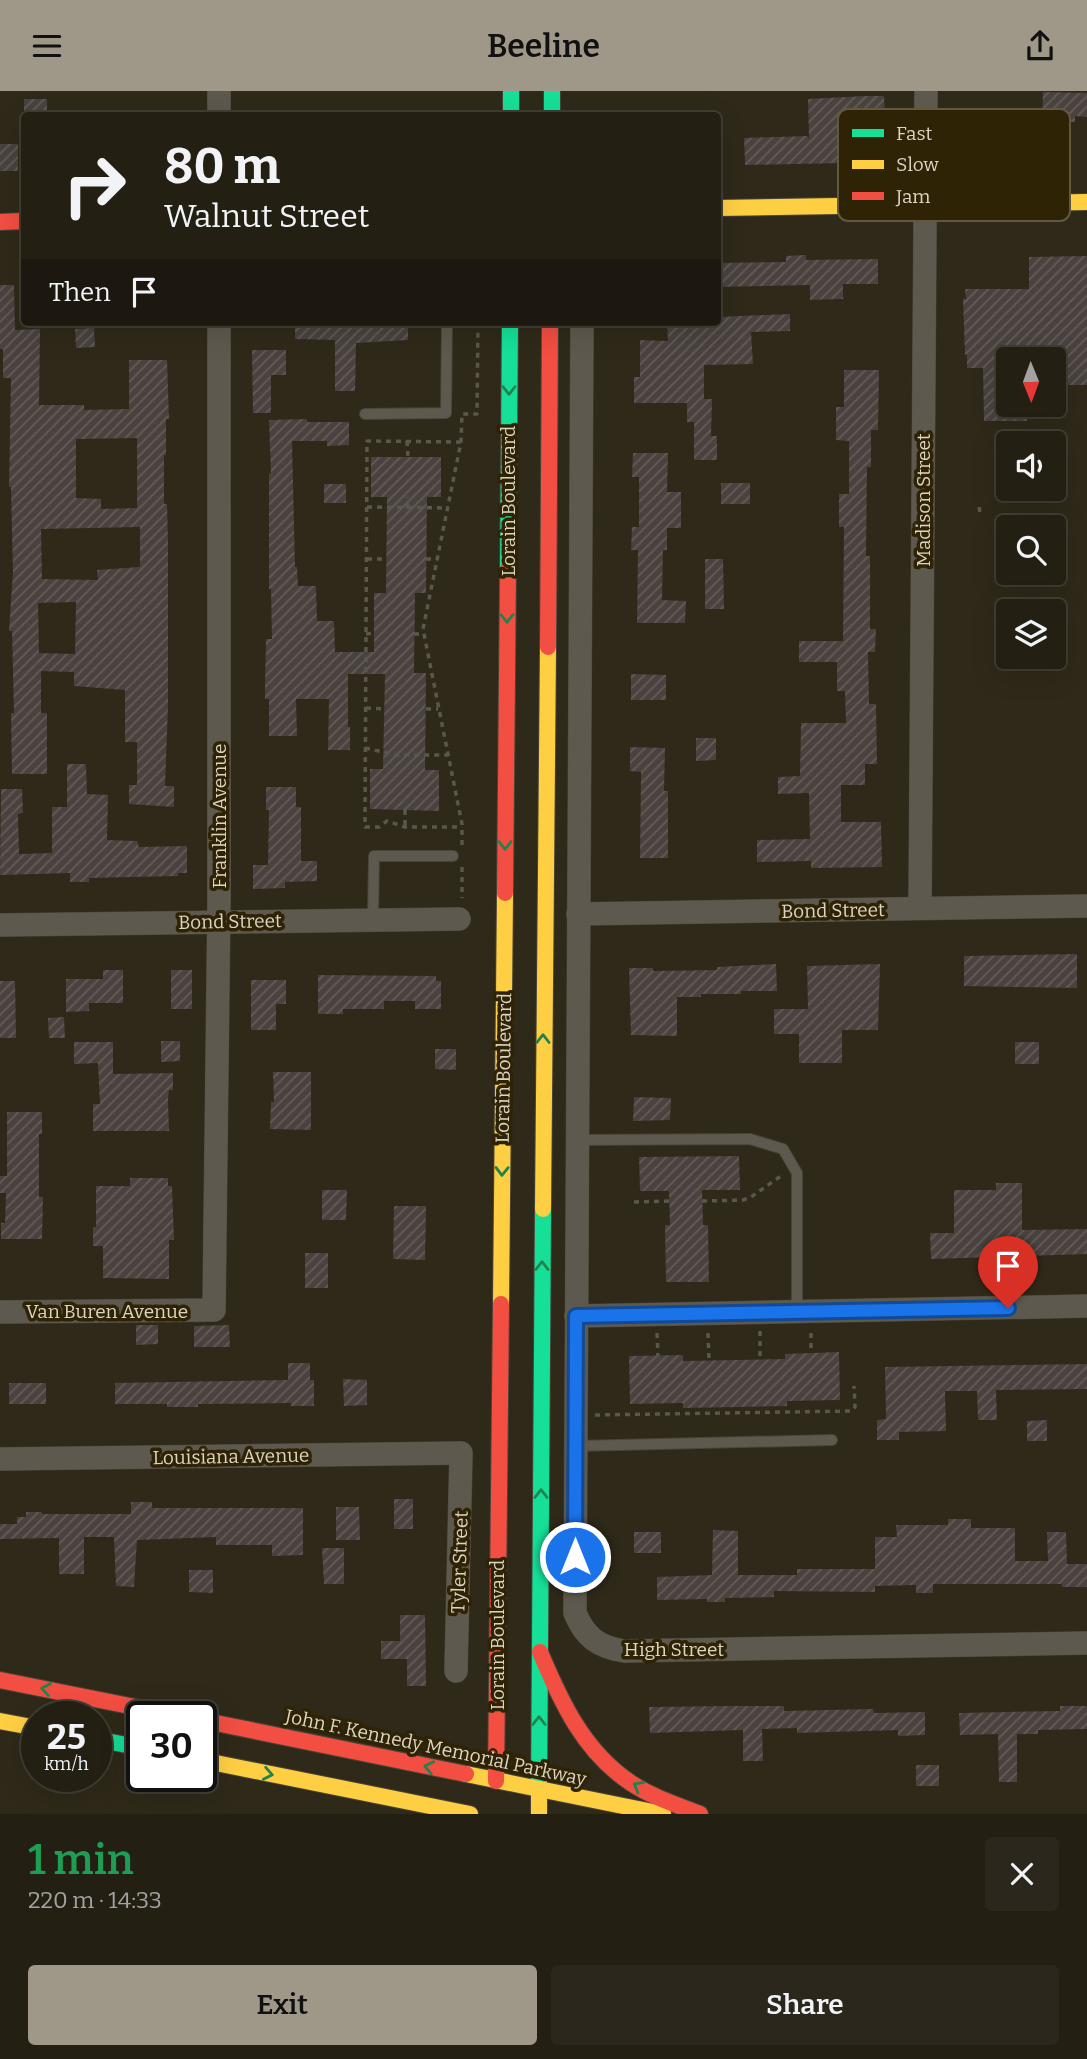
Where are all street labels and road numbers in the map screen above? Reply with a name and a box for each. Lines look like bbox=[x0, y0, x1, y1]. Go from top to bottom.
street label: Lorain Boulevard bbox=[497, 426, 520, 576]
street label: Madison Street bbox=[912, 433, 935, 567]
street label: Franklin Avenue bbox=[208, 744, 231, 888]
street label: Bond Street bbox=[781, 898, 885, 923]
street label: Bond Street bbox=[178, 909, 282, 934]
street label: Lorain Boulevard bbox=[491, 993, 516, 1143]
street label: Van Buren Avenue bbox=[26, 1300, 188, 1323]
street label: Louisiana Avenue bbox=[153, 1444, 309, 1469]
street label: Tyler Street bbox=[446, 1510, 473, 1614]
street label: Lorain Boulevard bbox=[486, 1560, 509, 1710]
street label: High Street bbox=[624, 1638, 724, 1661]
street label: John F. Kennedy Memorial Parkway bbox=[282, 1704, 589, 1791]

